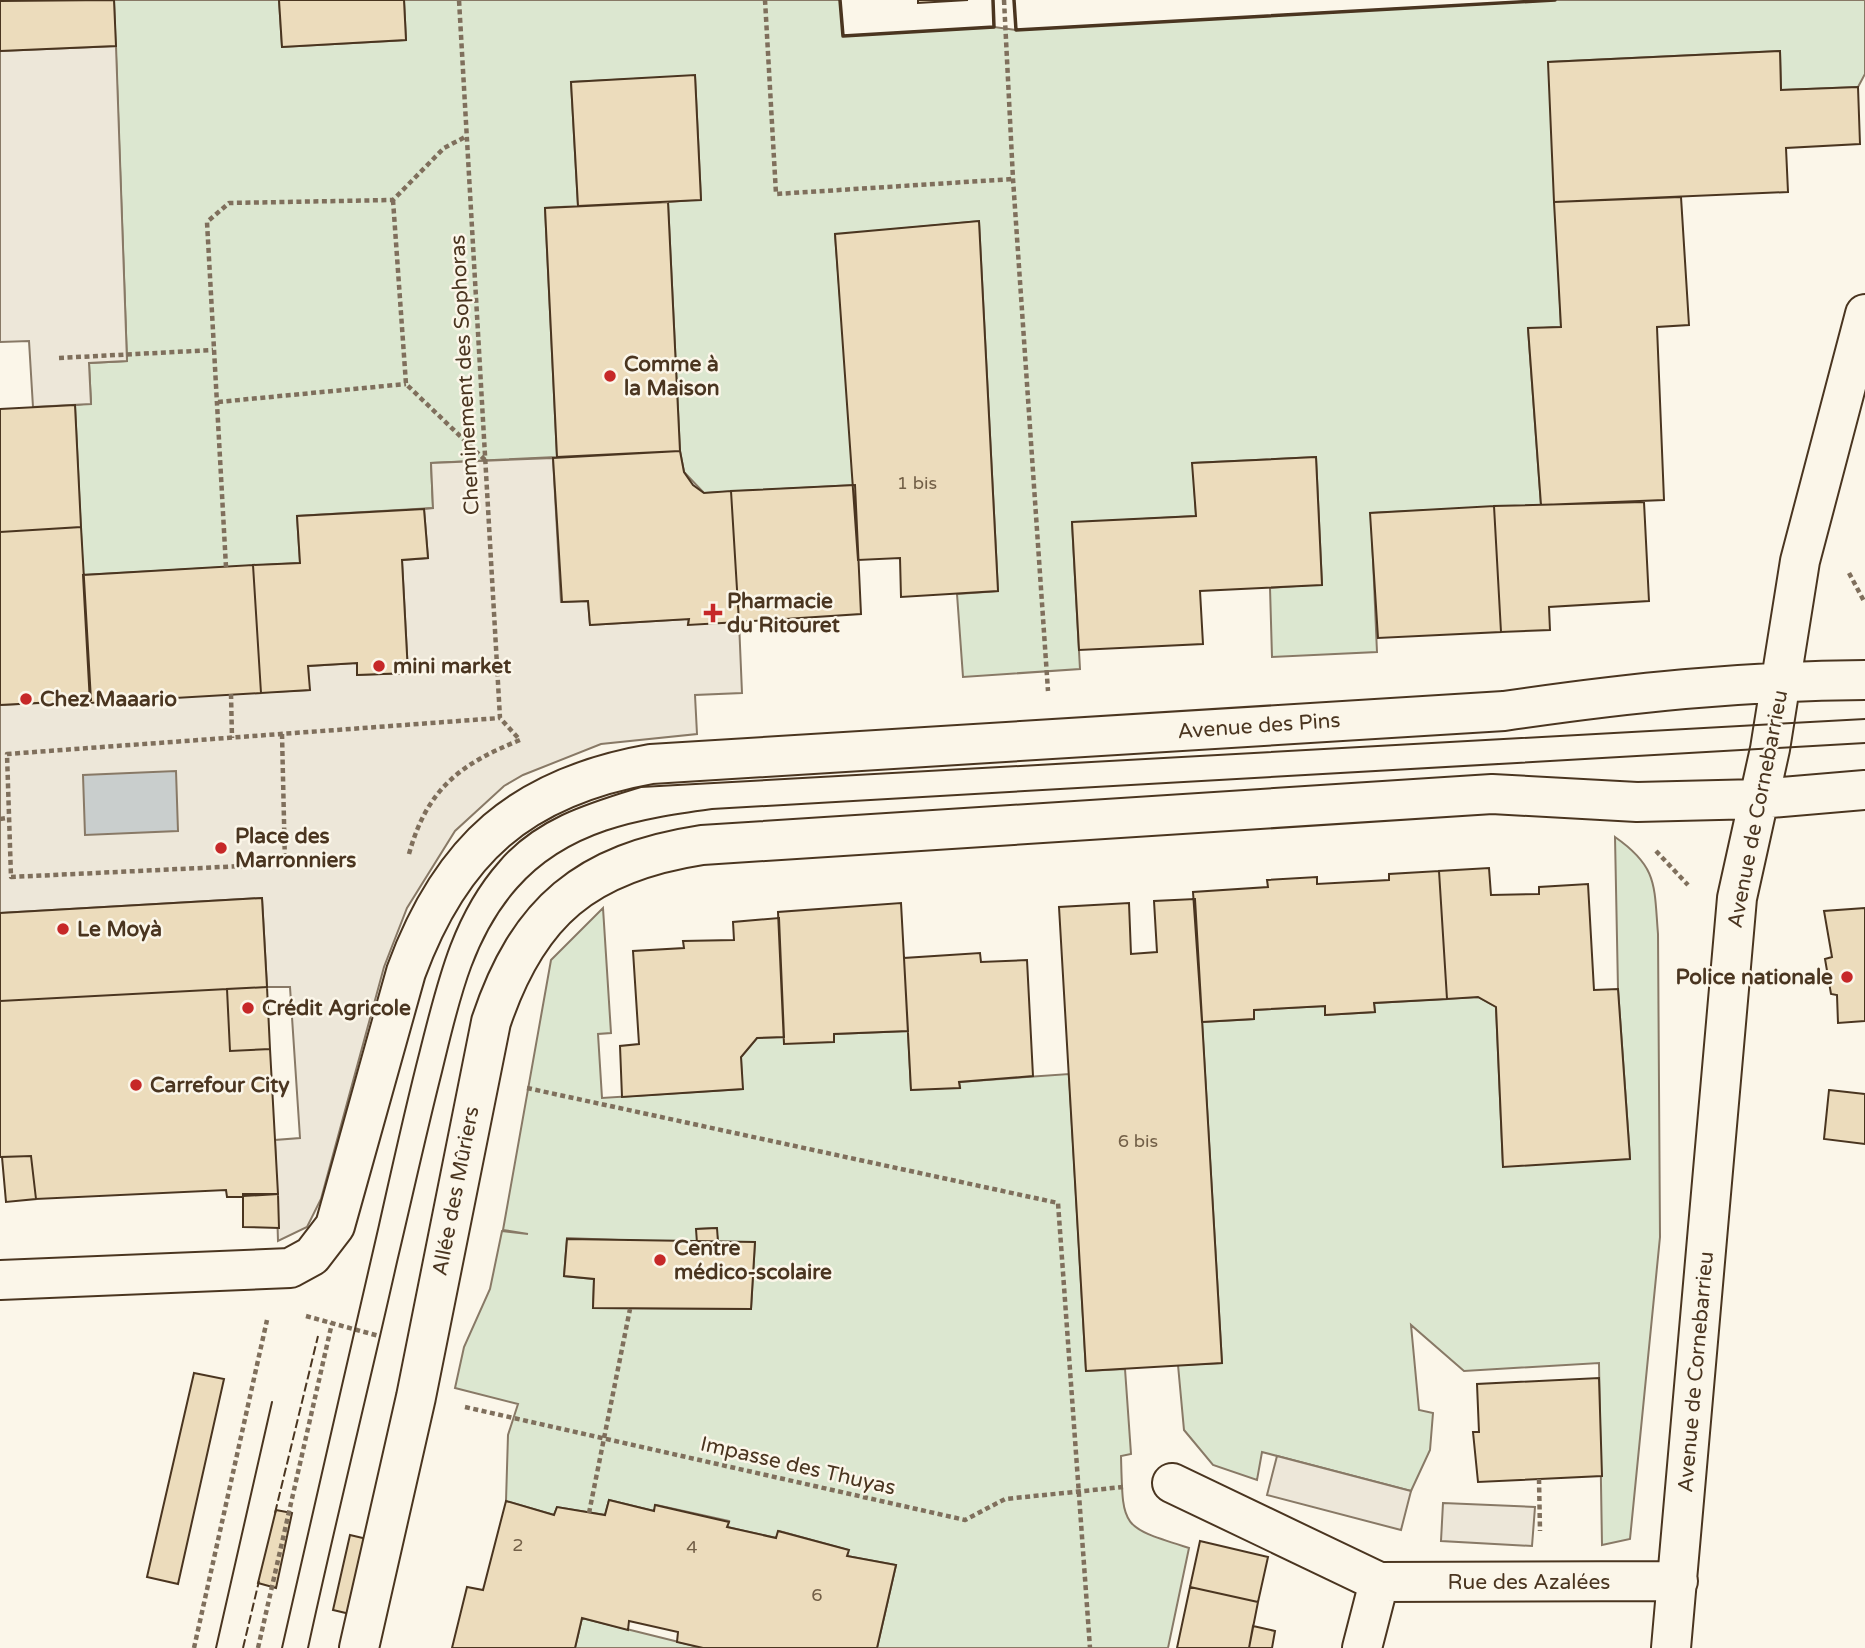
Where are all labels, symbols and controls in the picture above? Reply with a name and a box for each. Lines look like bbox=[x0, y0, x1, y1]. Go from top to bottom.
street label: Cheminement des Sophoras bbox=[445, 234, 485, 516]
place label: Comme à la Maison bbox=[624, 352, 719, 401]
marker: Comme à la Maison bbox=[602, 368, 618, 384]
house number: 1 bis bbox=[897, 472, 937, 494]
place label: Pharmacie du Ritouret bbox=[727, 589, 840, 638]
marker: Pharmacie du Ritouret bbox=[705, 605, 721, 621]
place label: mini market bbox=[393, 654, 511, 679]
marker: mini market bbox=[371, 658, 387, 674]
place label: Chez Maaario bbox=[40, 687, 177, 712]
street label: Avenue de Cornebarrieu bbox=[1723, 688, 1793, 930]
marker: Chez Maaario bbox=[18, 691, 34, 707]
street label: Avenue des Pins bbox=[1177, 708, 1341, 744]
place label: Place des Marronniers bbox=[235, 824, 356, 873]
marker: Place des Marronniers bbox=[213, 840, 229, 856]
place label: Le Moyà bbox=[77, 917, 162, 942]
marker: Le Moyà bbox=[55, 921, 71, 937]
place label: Police nationale bbox=[1675, 965, 1833, 990]
marker: Police nationale bbox=[1839, 969, 1855, 985]
place label: Crédit Agricole bbox=[262, 996, 411, 1021]
marker: Crédit Agricole bbox=[240, 1000, 256, 1016]
place label: Carrefour City bbox=[150, 1073, 290, 1098]
marker: Carrefour City bbox=[128, 1077, 144, 1093]
street label: Allée des Mûriers bbox=[427, 1104, 485, 1278]
house number: 6 bis bbox=[1118, 1130, 1158, 1152]
place label: Centre médico-scolaire bbox=[674, 1236, 832, 1285]
street label: Avenue de Cornebarrieu bbox=[1673, 1250, 1719, 1494]
marker: Centre médico-scolaire bbox=[652, 1252, 668, 1268]
street label: Impasse des Thuyas bbox=[698, 1431, 898, 1501]
house number: 2 bbox=[512, 1534, 524, 1556]
house number: 4 bbox=[686, 1536, 698, 1558]
street label: Rue des Azalées bbox=[1448, 1570, 1610, 1595]
house number: 6 bbox=[811, 1584, 823, 1606]

